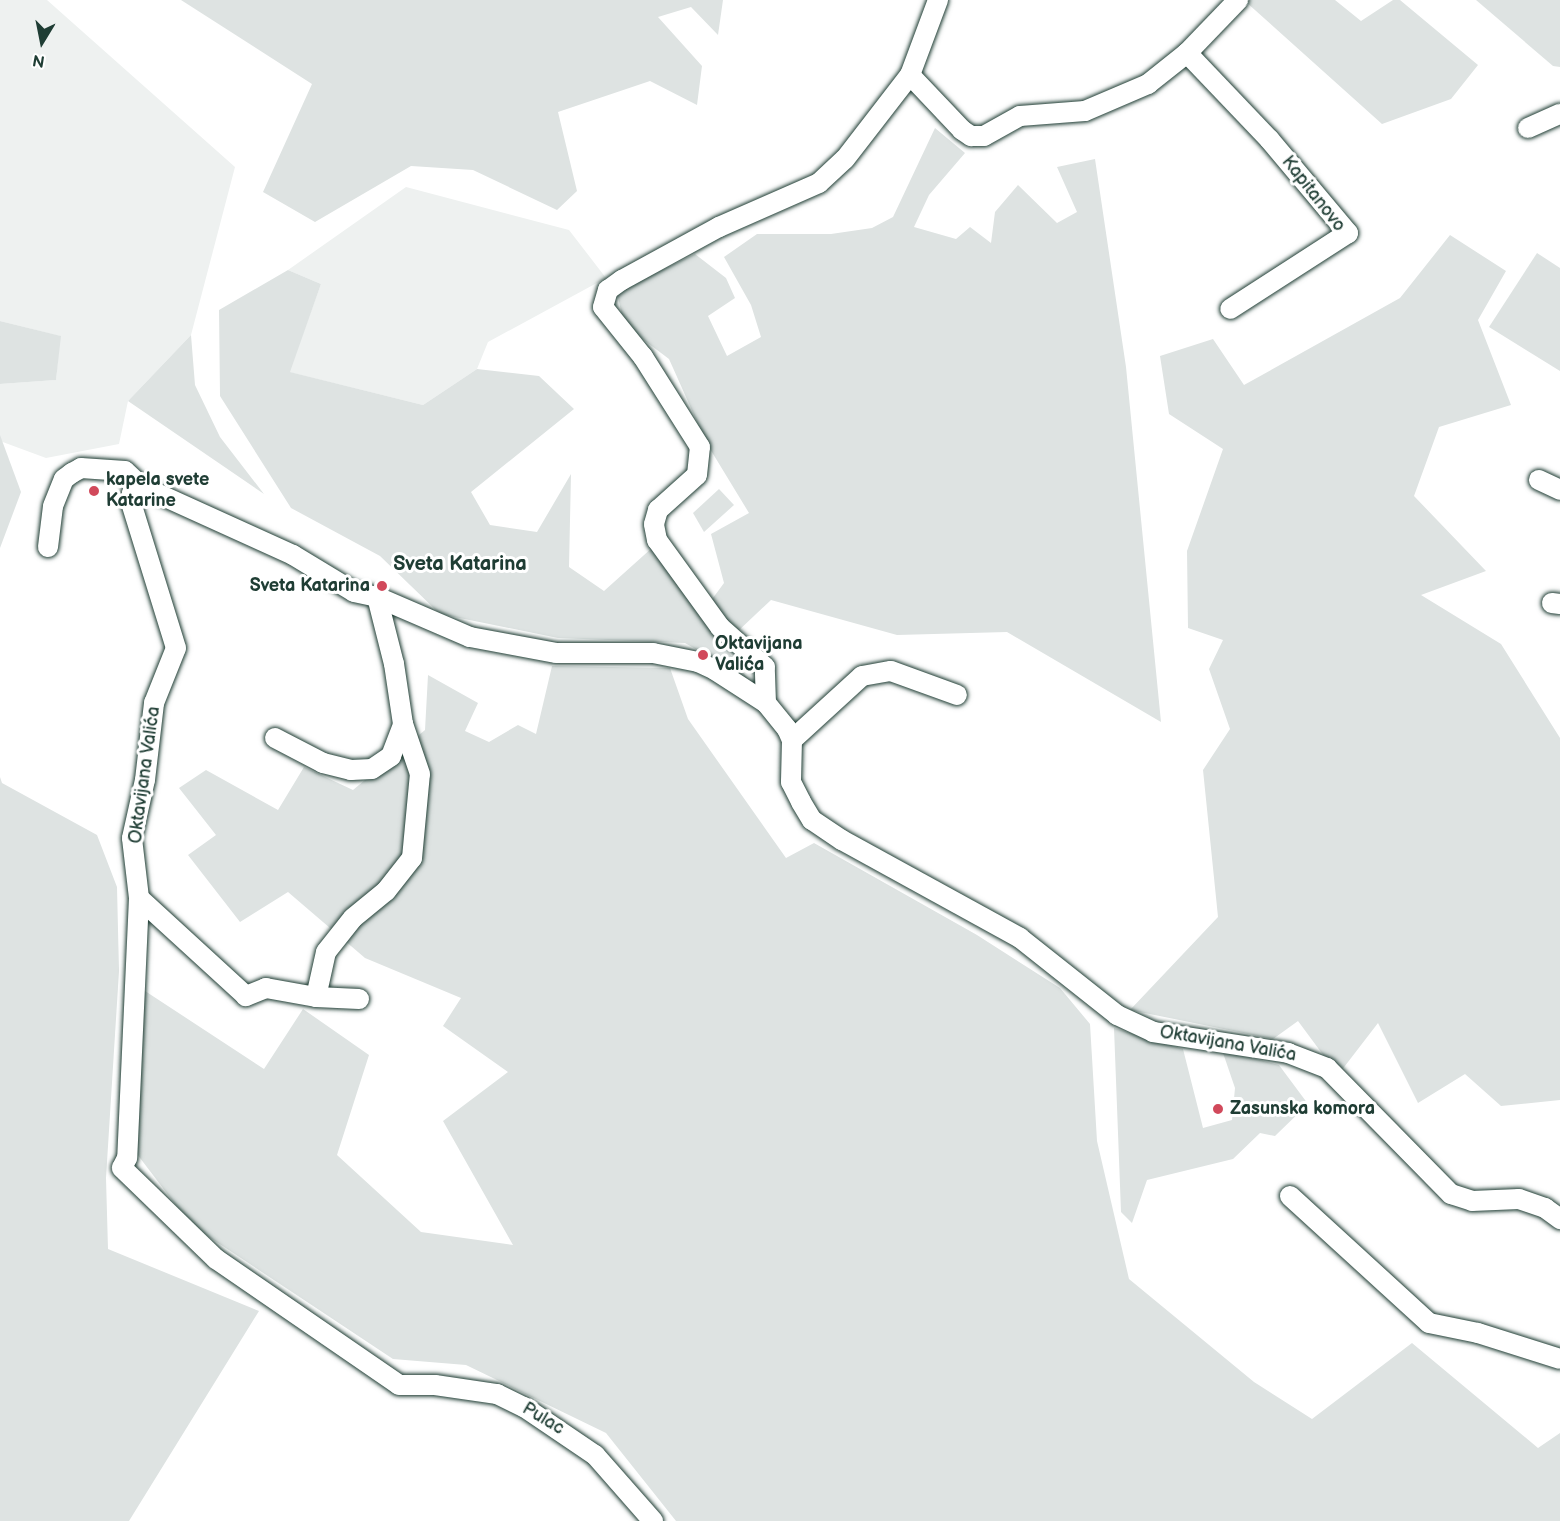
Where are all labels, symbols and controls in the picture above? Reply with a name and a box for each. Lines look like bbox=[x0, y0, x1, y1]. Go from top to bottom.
north arrow bbox=[12, 12, 72, 72]
text: N bbox=[31, 50, 46, 71]
street label: Kapitanovo bbox=[1277, 152, 1349, 236]
place label: kapela svete Katarine bbox=[106, 470, 209, 512]
marker: kapela svete Katarine bbox=[87, 484, 101, 498]
district label: Sveta Katarina bbox=[393, 552, 527, 576]
place label: Sveta Katarina bbox=[250, 575, 370, 597]
marker: Sveta Katarina bbox=[375, 579, 389, 593]
place label: Oktavijana Valića bbox=[715, 634, 803, 676]
marker: Oktavijana Valića bbox=[696, 648, 710, 662]
street label: Oktavijana Valića bbox=[125, 705, 165, 845]
street label: Oktavijana Valića bbox=[1158, 1021, 1298, 1067]
place label: Zasunska komora bbox=[1230, 1098, 1375, 1120]
marker: Zasunska komora bbox=[1211, 1102, 1225, 1116]
street label: Pulac bbox=[518, 1398, 568, 1440]

